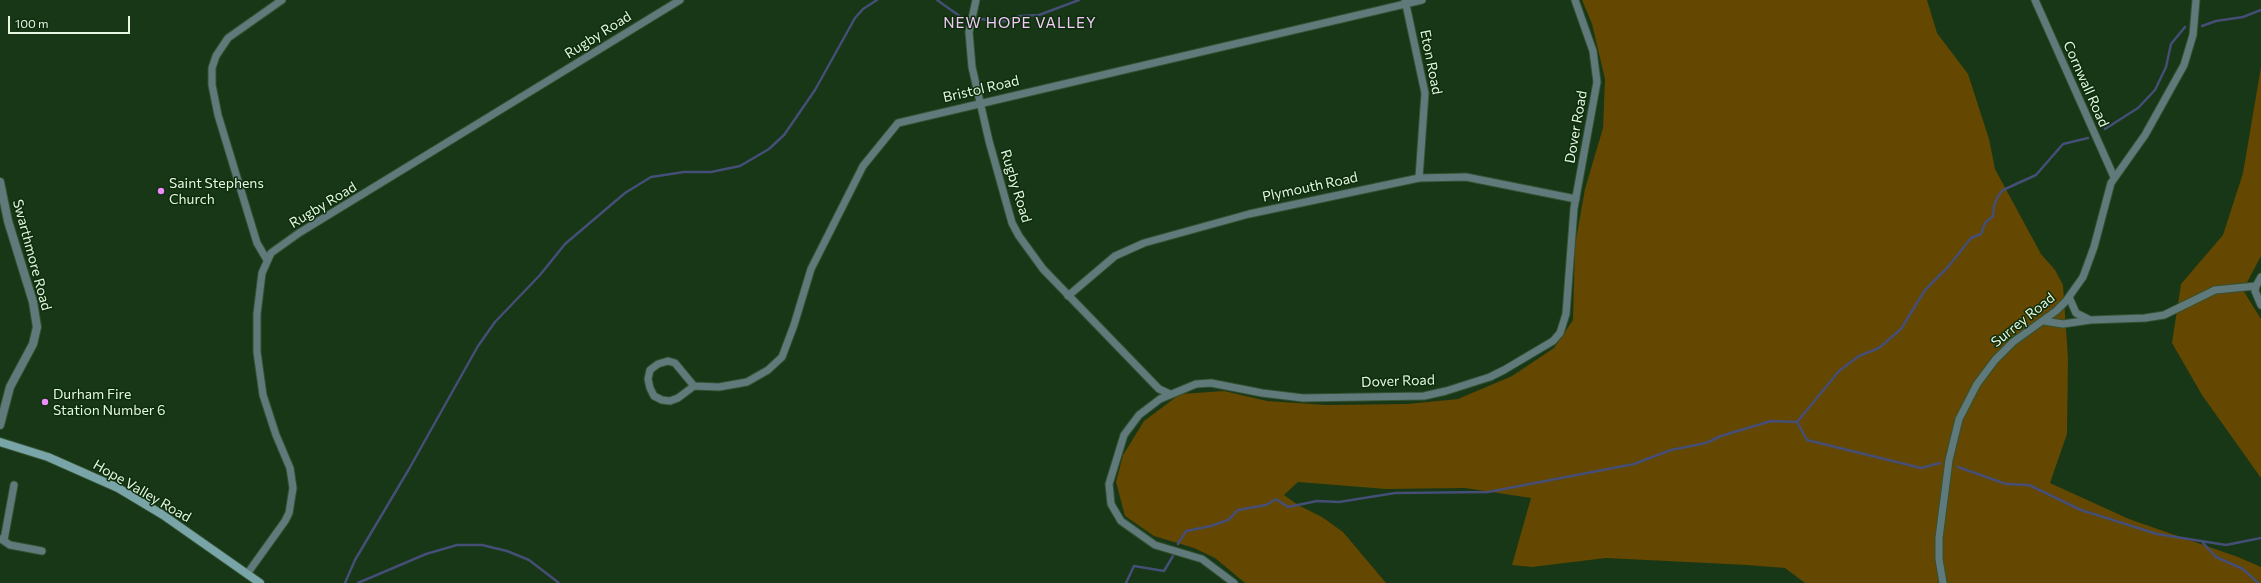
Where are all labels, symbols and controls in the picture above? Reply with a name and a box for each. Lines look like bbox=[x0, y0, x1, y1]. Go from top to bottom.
scale bar bbox=[10, 8, 132, 34]
street label: Rugby Road bbox=[562, 8, 634, 62]
district label: NEW HOPE VALLEY bbox=[943, 14, 1097, 32]
text: 100 m bbox=[15, 16, 49, 30]
street label: Eton Road bbox=[1416, 28, 1446, 96]
street label: Cornwall Road bbox=[2060, 38, 2112, 130]
street label: Bristol Road bbox=[941, 72, 1021, 106]
street label: Dover Road bbox=[1561, 89, 1591, 165]
street label: Rugby Road bbox=[997, 147, 1035, 225]
street label: Plymouth Road bbox=[1261, 169, 1359, 205]
place label: Saint Stephens Church bbox=[169, 175, 264, 208]
street label: Rugby Road bbox=[286, 178, 360, 232]
marker: Saint Stephens Church bbox=[156, 186, 166, 196]
street label: Swarthmore Road bbox=[9, 198, 55, 312]
street label: Surrey Road bbox=[1988, 289, 2058, 351]
street label: Dover Road bbox=[1361, 371, 1435, 391]
place label: Durham Fire Station Number 6 bbox=[53, 386, 166, 418]
marker: Durham Fire Station Number 6 bbox=[40, 397, 50, 407]
street label: Hope Valley Road bbox=[90, 456, 194, 526]

